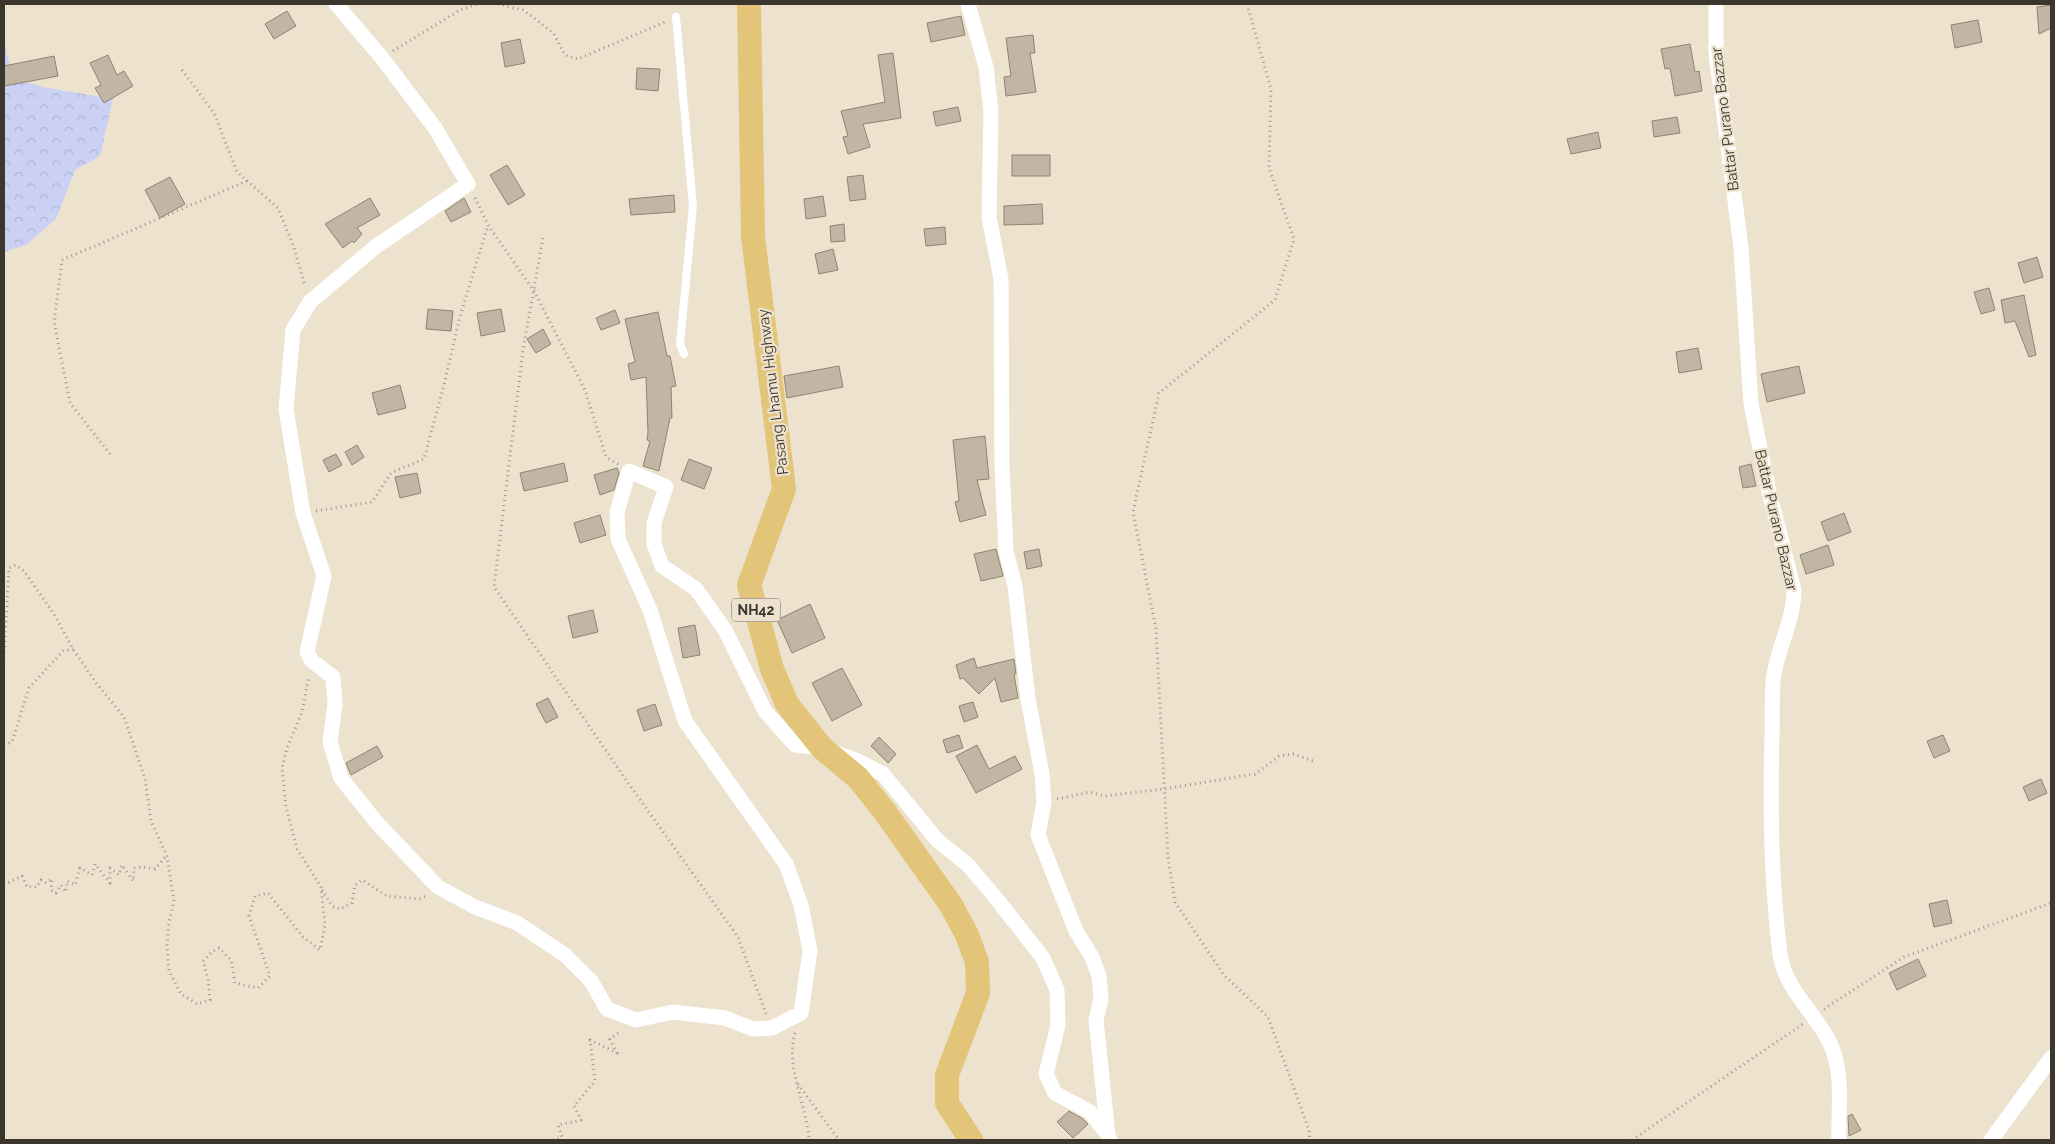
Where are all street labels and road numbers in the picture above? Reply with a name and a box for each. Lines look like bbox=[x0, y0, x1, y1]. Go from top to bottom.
street label: Battar Purano Bazzar bbox=[1707, 45, 1743, 192]
street label: Pasang Lhamu Highway bbox=[754, 308, 792, 476]
street label: Battar Purano Bazzar bbox=[1751, 448, 1801, 593]
road number: NH42 bbox=[732, 598, 780, 622]

